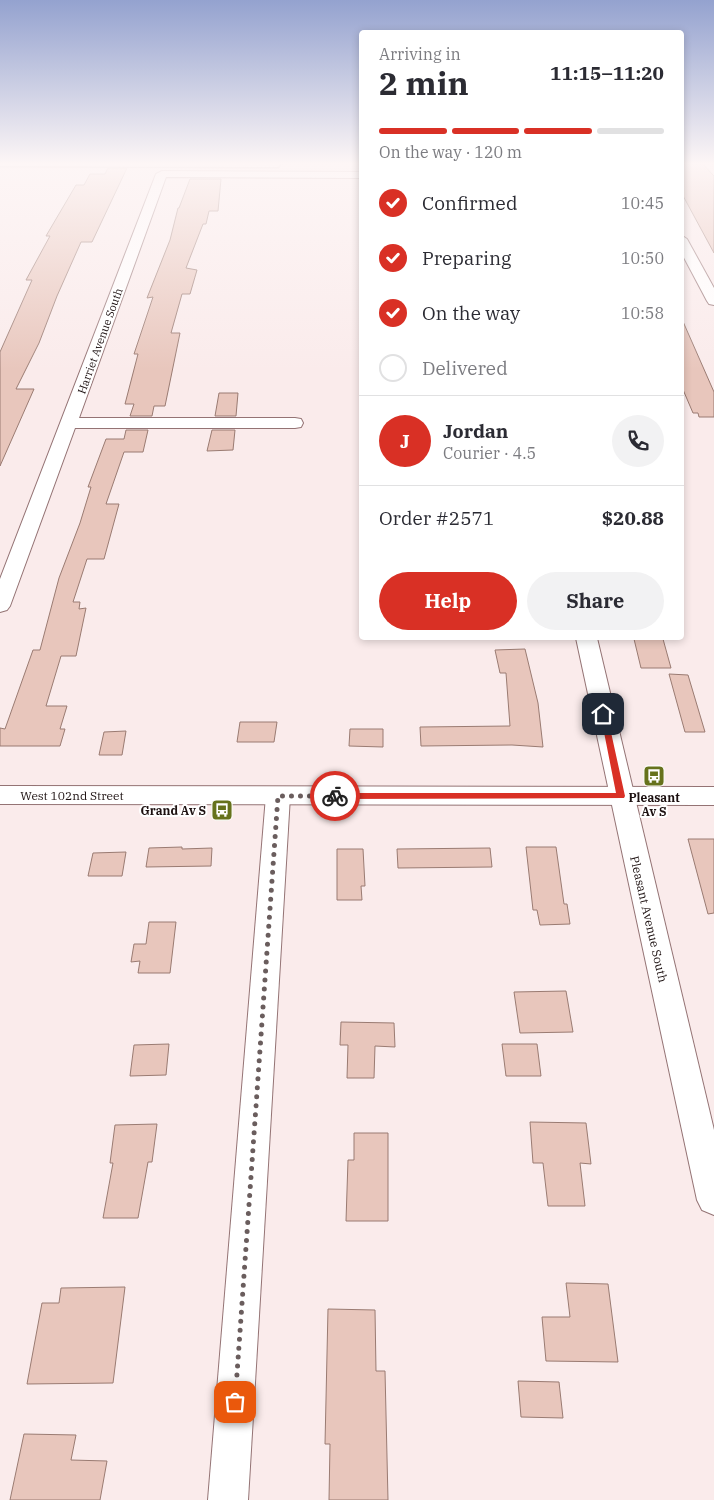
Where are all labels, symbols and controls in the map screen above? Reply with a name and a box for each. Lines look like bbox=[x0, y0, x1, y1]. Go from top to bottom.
text: Arriving in bbox=[379, 44, 461, 64]
text: 11:15–11:20 bbox=[550, 61, 664, 85]
text: 2 min bbox=[379, 62, 469, 104]
text: On the way · 120 m bbox=[379, 142, 522, 162]
icon: check bbox=[379, 189, 407, 217]
text: Confirmed bbox=[422, 191, 517, 215]
text: 10:45 bbox=[621, 193, 664, 213]
icon: check bbox=[379, 244, 407, 272]
text: Preparing bbox=[422, 246, 511, 270]
text: 10:50 bbox=[621, 248, 664, 268]
street label: Harriet Avenue South bbox=[74, 286, 126, 396]
icon: check bbox=[379, 299, 407, 327]
text: On the way bbox=[422, 301, 520, 325]
text: 10:58 bbox=[621, 303, 664, 323]
text: Delivered bbox=[422, 356, 508, 380]
button: phone bbox=[612, 415, 664, 467]
text: Jordan bbox=[443, 419, 508, 443]
text: J bbox=[400, 429, 410, 453]
text: Courier · 4.5 bbox=[443, 443, 536, 463]
text: Order #2571 bbox=[379, 506, 494, 530]
text: $20.88 bbox=[602, 506, 664, 530]
button: Help bbox=[379, 572, 517, 630]
button: Share bbox=[527, 572, 664, 630]
pin bbox=[582, 693, 624, 735]
icon: home bbox=[589, 700, 617, 728]
bus stop icon: Pleasant Av S bbox=[642, 764, 666, 788]
courier bbox=[310, 771, 360, 821]
icon: bike bbox=[321, 782, 349, 810]
street label: West 102nd Street bbox=[20, 788, 124, 803]
place label: Pleasant Av S bbox=[628, 790, 680, 819]
bus stop icon: Grand Av S bbox=[210, 798, 234, 822]
place label: Grand Av S bbox=[140, 803, 206, 818]
street label: Pleasant Avenue South bbox=[627, 854, 671, 984]
pin bbox=[214, 1381, 256, 1423]
icon: bag bbox=[221, 1388, 249, 1416]

